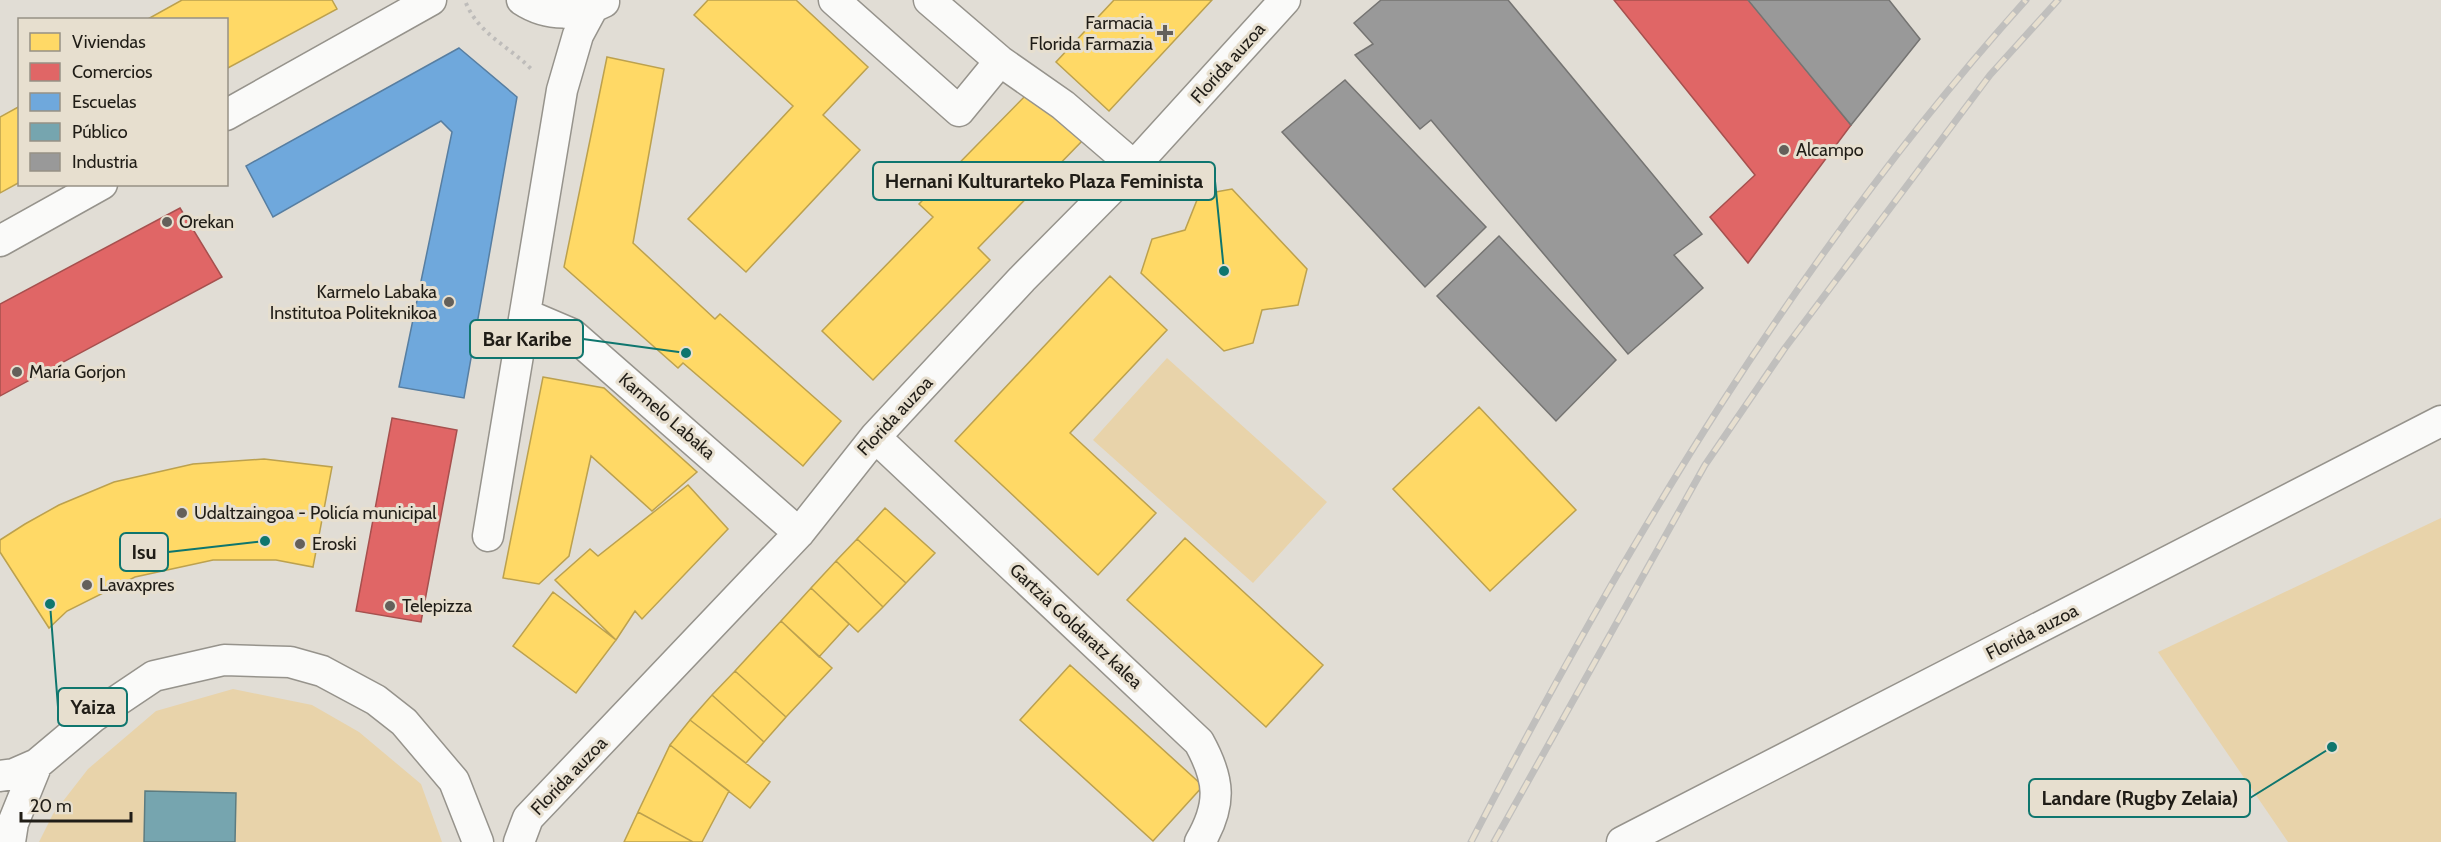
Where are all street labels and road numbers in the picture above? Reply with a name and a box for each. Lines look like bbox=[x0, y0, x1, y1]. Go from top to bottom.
street label: Florida auzoa bbox=[1186, 18, 1270, 108]
street label: Karmelo Labaka bbox=[614, 368, 720, 464]
street label: Florida auzoa bbox=[853, 371, 938, 460]
street label: Gartzia Goldaratz kalea bbox=[1005, 559, 1147, 693]
street label: Florida auzoa bbox=[1982, 599, 2082, 665]
street label: Florida auzoa bbox=[526, 732, 612, 820]

